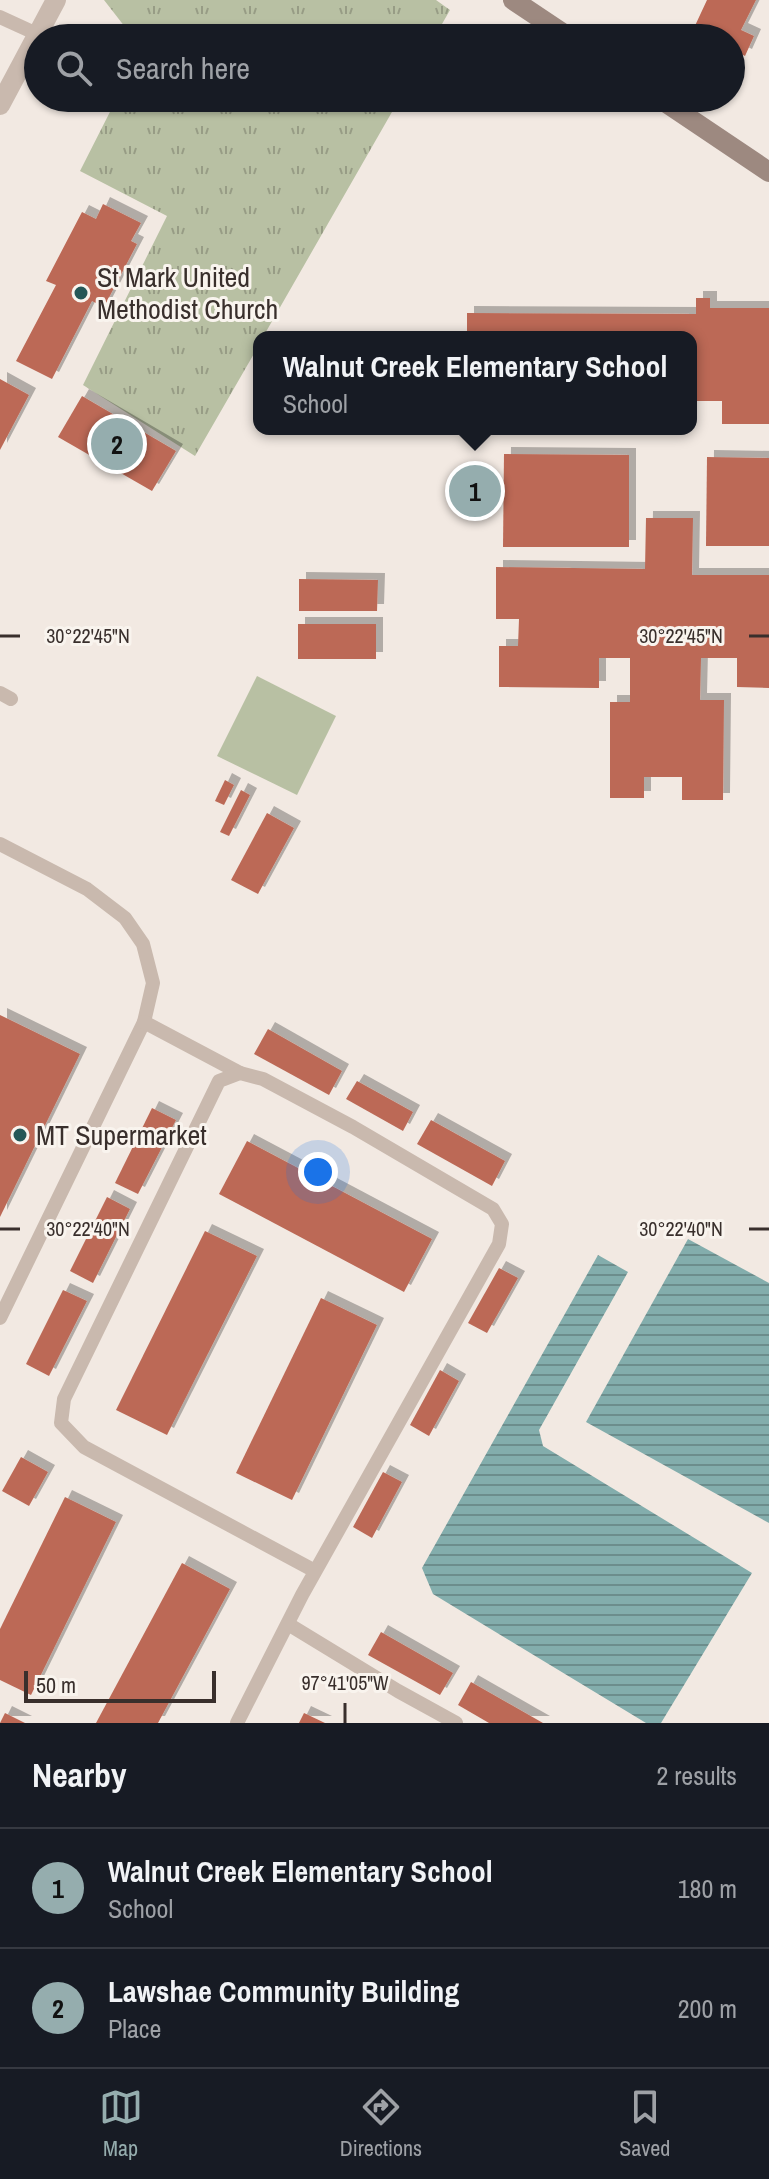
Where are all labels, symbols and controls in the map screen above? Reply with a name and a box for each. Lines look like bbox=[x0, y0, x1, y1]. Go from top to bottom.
search box bbox=[24, 24, 745, 112]
icon: search bbox=[52, 46, 96, 90]
text: Search here bbox=[116, 48, 250, 88]
place label: St Mark United Methodist Church bbox=[97, 258, 278, 328]
marker: St Mark United Methodist Church bbox=[72, 284, 90, 302]
popup bbox=[253, 331, 697, 435]
text: Walnut Creek Elementary School bbox=[283, 346, 667, 386]
text: School bbox=[283, 386, 348, 421]
pin: 2 bbox=[91, 414, 143, 474]
pin: 1 bbox=[449, 461, 501, 521]
text: 30°22'45"N bbox=[46, 622, 130, 649]
text: 30°22'45"N bbox=[639, 622, 723, 649]
place label: MT Supermarket bbox=[36, 1116, 207, 1154]
marker: MT Supermarket bbox=[11, 1126, 29, 1144]
your location bbox=[298, 1152, 338, 1192]
text: 30°22'40"N bbox=[46, 1215, 130, 1242]
text: 30°22'40"N bbox=[639, 1215, 723, 1242]
scale bar bbox=[24, 1667, 216, 1703]
text: 97°41'05"W bbox=[301, 1669, 389, 1696]
text: 50 m bbox=[36, 1670, 76, 1700]
text: Nearby bbox=[32, 1752, 127, 1798]
text: 2 results bbox=[656, 1758, 737, 1793]
text: Walnut Creek Elementary School bbox=[108, 1851, 493, 1891]
text: 1 bbox=[52, 1871, 64, 1906]
text: 180 m bbox=[678, 1871, 737, 1906]
text: School bbox=[108, 1891, 173, 1926]
text: Lawshae Community Building bbox=[108, 1971, 459, 2011]
text: 2 bbox=[52, 1991, 64, 2026]
text: 200 m bbox=[678, 1991, 737, 2026]
text: Place bbox=[108, 2011, 161, 2046]
tab: Map bbox=[99, 2085, 143, 2163]
tab: Directions bbox=[340, 2085, 422, 2163]
tab: Saved bbox=[619, 2085, 670, 2163]

